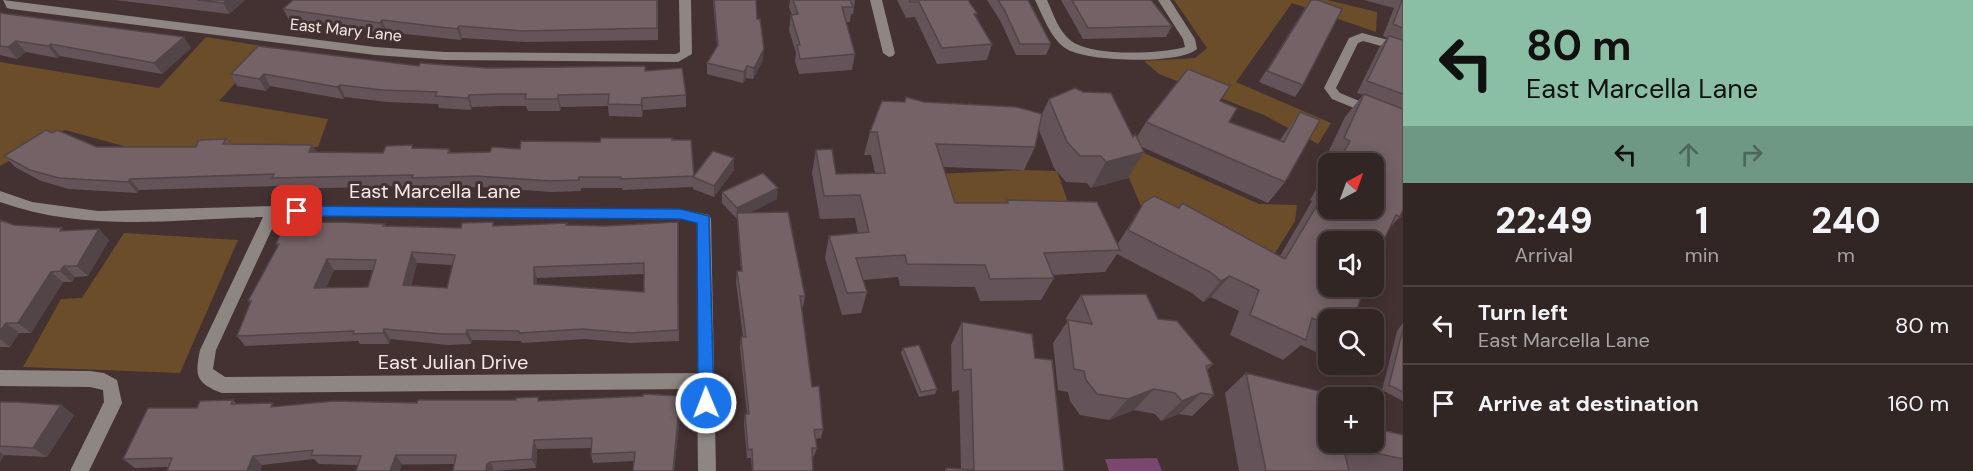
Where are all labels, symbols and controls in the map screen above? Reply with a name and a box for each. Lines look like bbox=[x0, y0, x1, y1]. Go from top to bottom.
street label: East Mary Lane bbox=[289, 14, 403, 46]
text: 80 m bbox=[1526, 18, 1632, 73]
icon: left bbox=[1427, 24, 1505, 102]
text: East Marcella Lane bbox=[1526, 71, 1758, 106]
icon: left bbox=[1609, 138, 1642, 171]
icon: ahead bbox=[1672, 138, 1705, 171]
icon: right bbox=[1735, 138, 1768, 171]
north arrow bbox=[1318, 153, 1384, 219]
map controls bbox=[1318, 153, 1384, 453]
street label: East Marcella Lane bbox=[349, 178, 521, 204]
pin bbox=[271, 185, 322, 236]
icon: arrive bbox=[280, 194, 313, 227]
text: 22:49 bbox=[1495, 197, 1593, 244]
text: 1 bbox=[1695, 197, 1709, 244]
text: 240 bbox=[1811, 197, 1881, 244]
button: sound bbox=[1318, 231, 1384, 297]
text: Arrival bbox=[1515, 242, 1573, 268]
text: min bbox=[1685, 242, 1719, 268]
text: m bbox=[1837, 242, 1855, 268]
text: Turn left bbox=[1478, 298, 1568, 327]
button: search bbox=[1318, 309, 1384, 375]
icon: left bbox=[1427, 309, 1460, 342]
text: 80 m bbox=[1895, 311, 1949, 340]
text: East Marcella Lane bbox=[1478, 327, 1650, 353]
street label: East Julian Drive bbox=[378, 349, 528, 375]
position arrow bbox=[674, 371, 738, 435]
button: + bbox=[1318, 387, 1384, 453]
icon: arrive bbox=[1427, 387, 1460, 420]
text: Arrive at destination bbox=[1478, 389, 1699, 418]
text: 160 m bbox=[1888, 389, 1949, 418]

